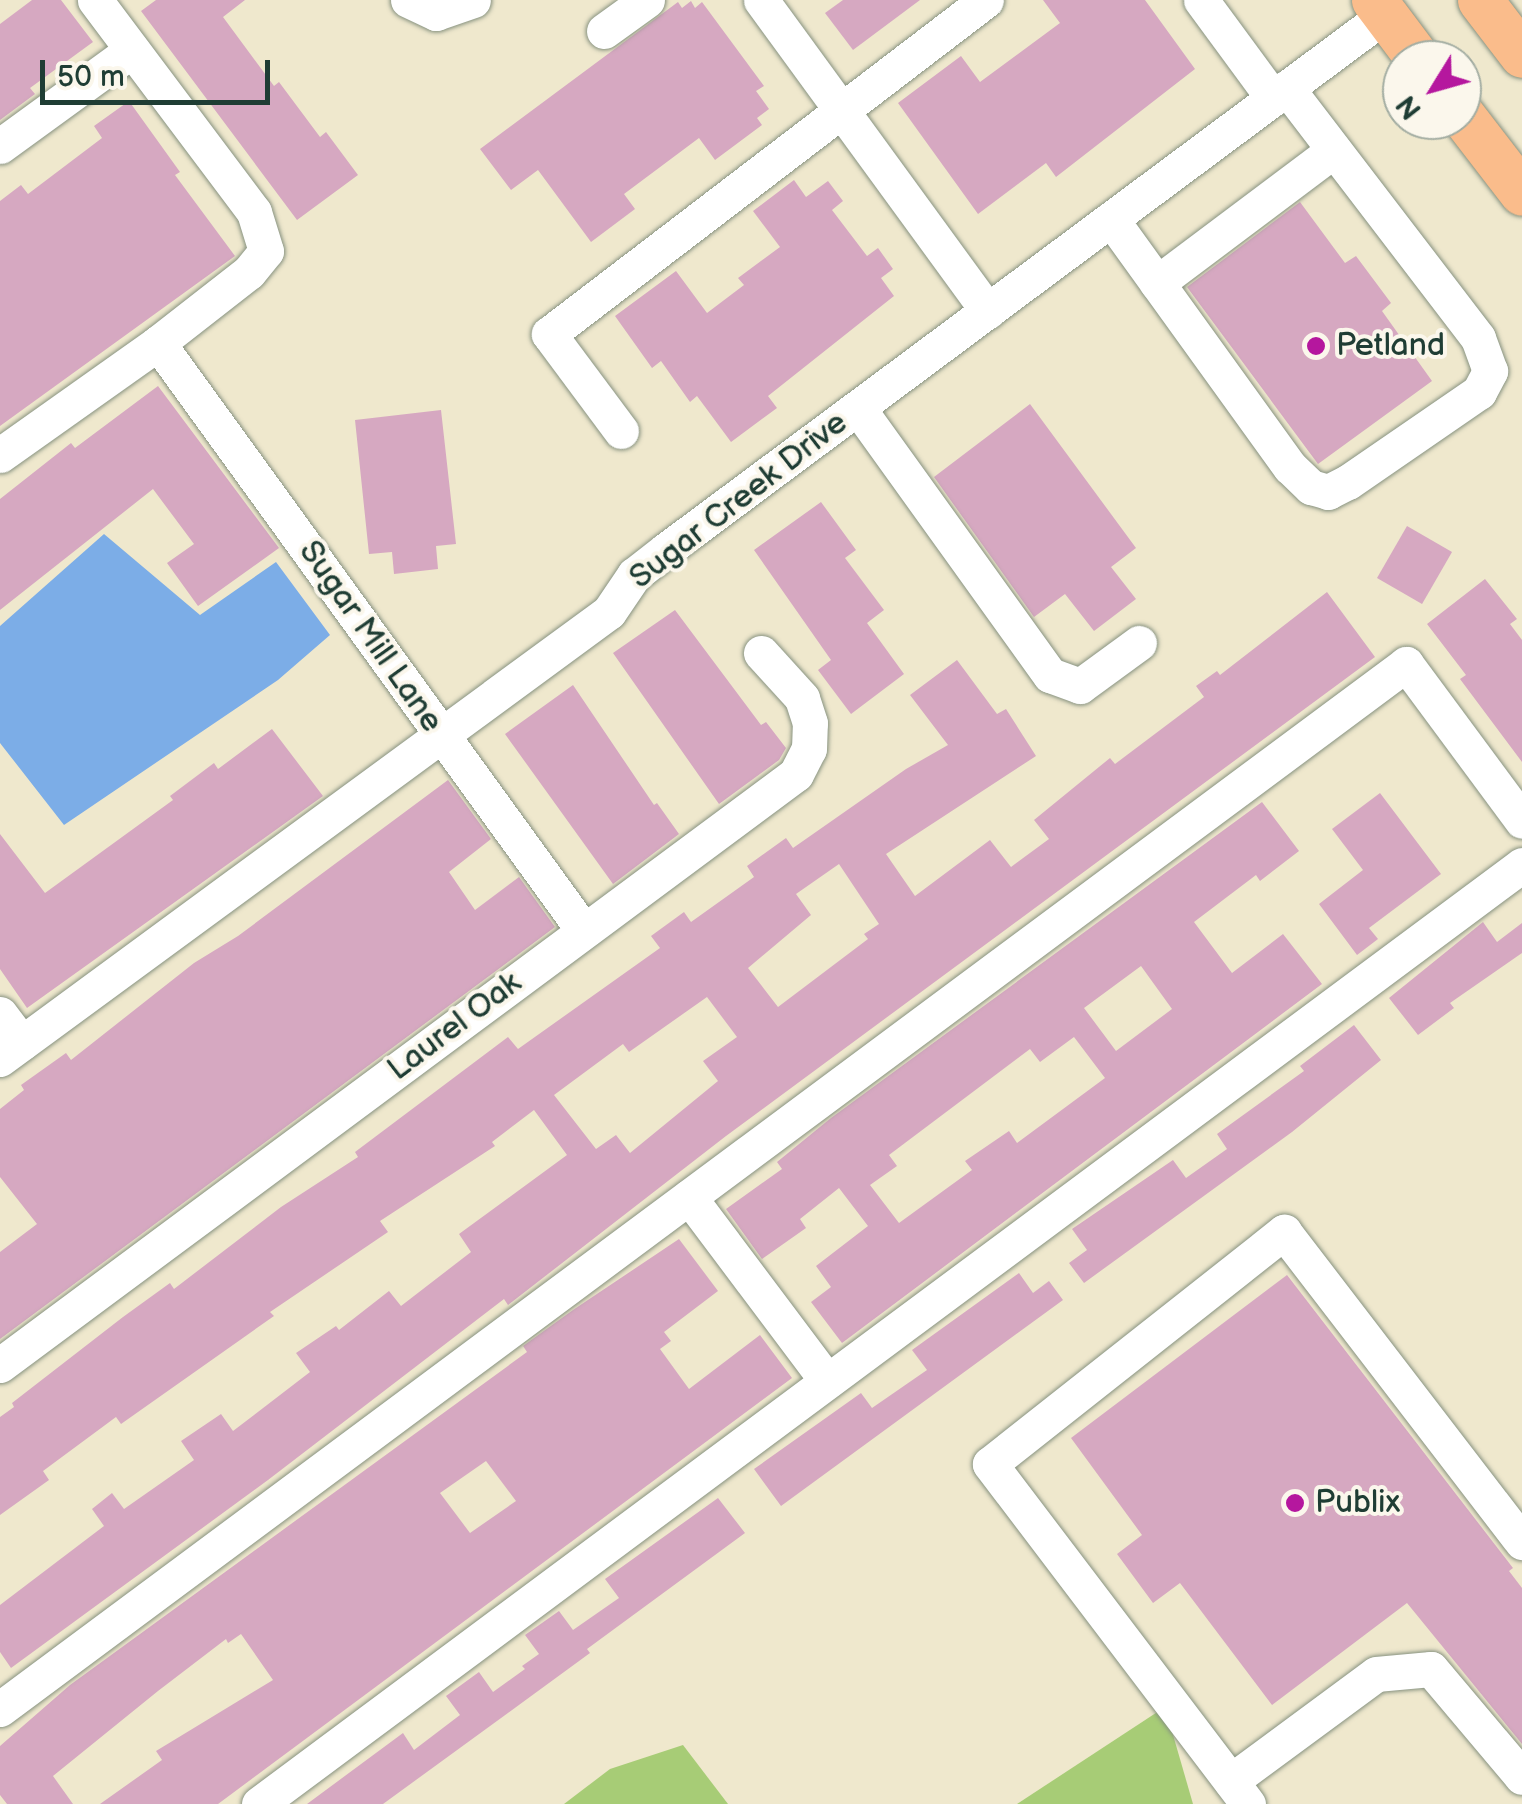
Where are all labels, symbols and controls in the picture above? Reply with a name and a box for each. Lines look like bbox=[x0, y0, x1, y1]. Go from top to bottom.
scale bar bbox=[45, 40, 275, 102]
north arrow bbox=[1382, 40, 1482, 140]
text: 50 m bbox=[57, 59, 125, 95]
text: N bbox=[1390, 89, 1429, 125]
place label: Petland bbox=[1336, 327, 1445, 365]
marker: Petland bbox=[1305, 335, 1327, 357]
street label: Sugar Creek Drive bbox=[623, 404, 855, 598]
street label: Sugar Mill Lane bbox=[290, 534, 450, 740]
street label: Laurel Oak bbox=[381, 964, 529, 1090]
place label: Publix bbox=[1315, 1484, 1401, 1522]
marker: Publix bbox=[1284, 1492, 1306, 1514]

